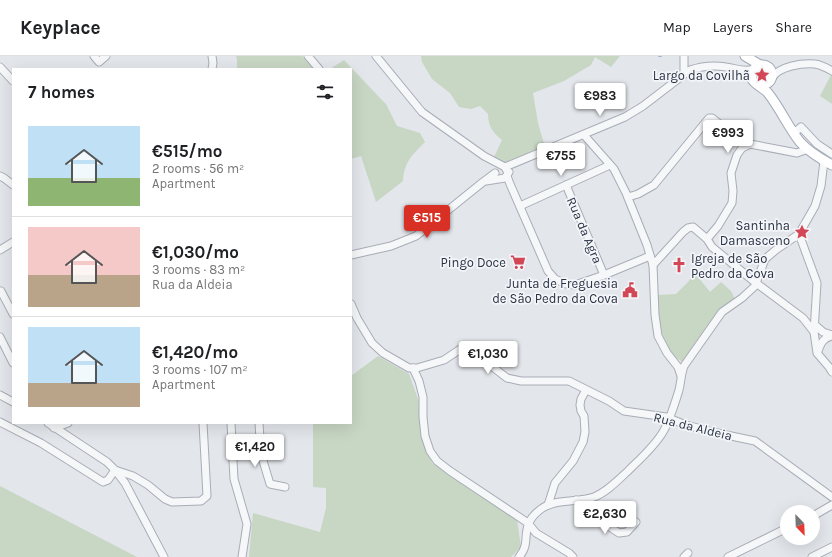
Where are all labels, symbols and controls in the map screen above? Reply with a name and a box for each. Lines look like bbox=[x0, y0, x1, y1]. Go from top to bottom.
text: Keyplace bbox=[20, 17, 101, 39]
text: Map bbox=[663, 19, 691, 36]
text: Layers bbox=[713, 19, 753, 36]
text: Share bbox=[775, 19, 812, 36]
place icon: Largo da Covilhã bbox=[753, 66, 771, 84]
place label: Largo da Covilhã bbox=[653, 68, 750, 83]
icon: filters bbox=[314, 81, 336, 103]
text: 7 homes bbox=[28, 82, 95, 102]
pin: €983 bbox=[576, 83, 624, 117]
text: €983 bbox=[584, 88, 616, 103]
pin: €993 bbox=[704, 120, 752, 154]
text: €993 bbox=[712, 125, 744, 140]
text: €515/mo bbox=[152, 141, 222, 161]
icon: home bbox=[60, 142, 108, 190]
pin: €755 bbox=[537, 143, 585, 177]
text: €755 bbox=[546, 148, 576, 163]
text: 2 rooms · 56 m² bbox=[152, 161, 244, 176]
text: Apartment bbox=[152, 176, 215, 191]
street label: Rua da Agra bbox=[564, 195, 605, 266]
pin: €515 bbox=[403, 205, 451, 239]
text: €515 bbox=[413, 210, 441, 225]
place label: Santinha Damasceno bbox=[720, 218, 790, 248]
place icon: Santinha Damasceno bbox=[793, 223, 811, 241]
text: €1,030/mo bbox=[152, 242, 239, 262]
icon: home bbox=[60, 243, 108, 291]
place label: Igreja de São Pedro da Cova bbox=[691, 251, 774, 281]
supermarket icon: Pingo Doce bbox=[509, 253, 527, 271]
place label: Pingo Doce bbox=[440, 255, 506, 270]
church icon: Igreja de São Pedro da Cova bbox=[670, 256, 688, 274]
text: 3 rooms · 83 m² bbox=[152, 262, 245, 277]
place label: Junta de Freguesia de São Pedro da Cova bbox=[492, 276, 618, 306]
text: Rua da Aldeia bbox=[152, 277, 233, 292]
public building icon: Junta de Freguesia de São Pedro da Cova bbox=[621, 281, 639, 299]
pin: €1,030 bbox=[455, 341, 521, 375]
text: €1,420/mo bbox=[152, 342, 238, 362]
icon: home bbox=[60, 343, 108, 391]
text: €1,030 bbox=[468, 346, 508, 361]
text: 3 rooms · 107 m² bbox=[152, 362, 248, 377]
text: Apartment bbox=[152, 377, 215, 392]
street label: Rua da Aldeia bbox=[652, 409, 734, 444]
pin: €1,420 bbox=[222, 434, 288, 468]
text: €1,420 bbox=[235, 439, 275, 454]
pin: €2,630 bbox=[572, 501, 638, 535]
north arrow bbox=[780, 505, 820, 545]
map controls bbox=[780, 505, 820, 545]
text: €2,630 bbox=[583, 506, 627, 521]

